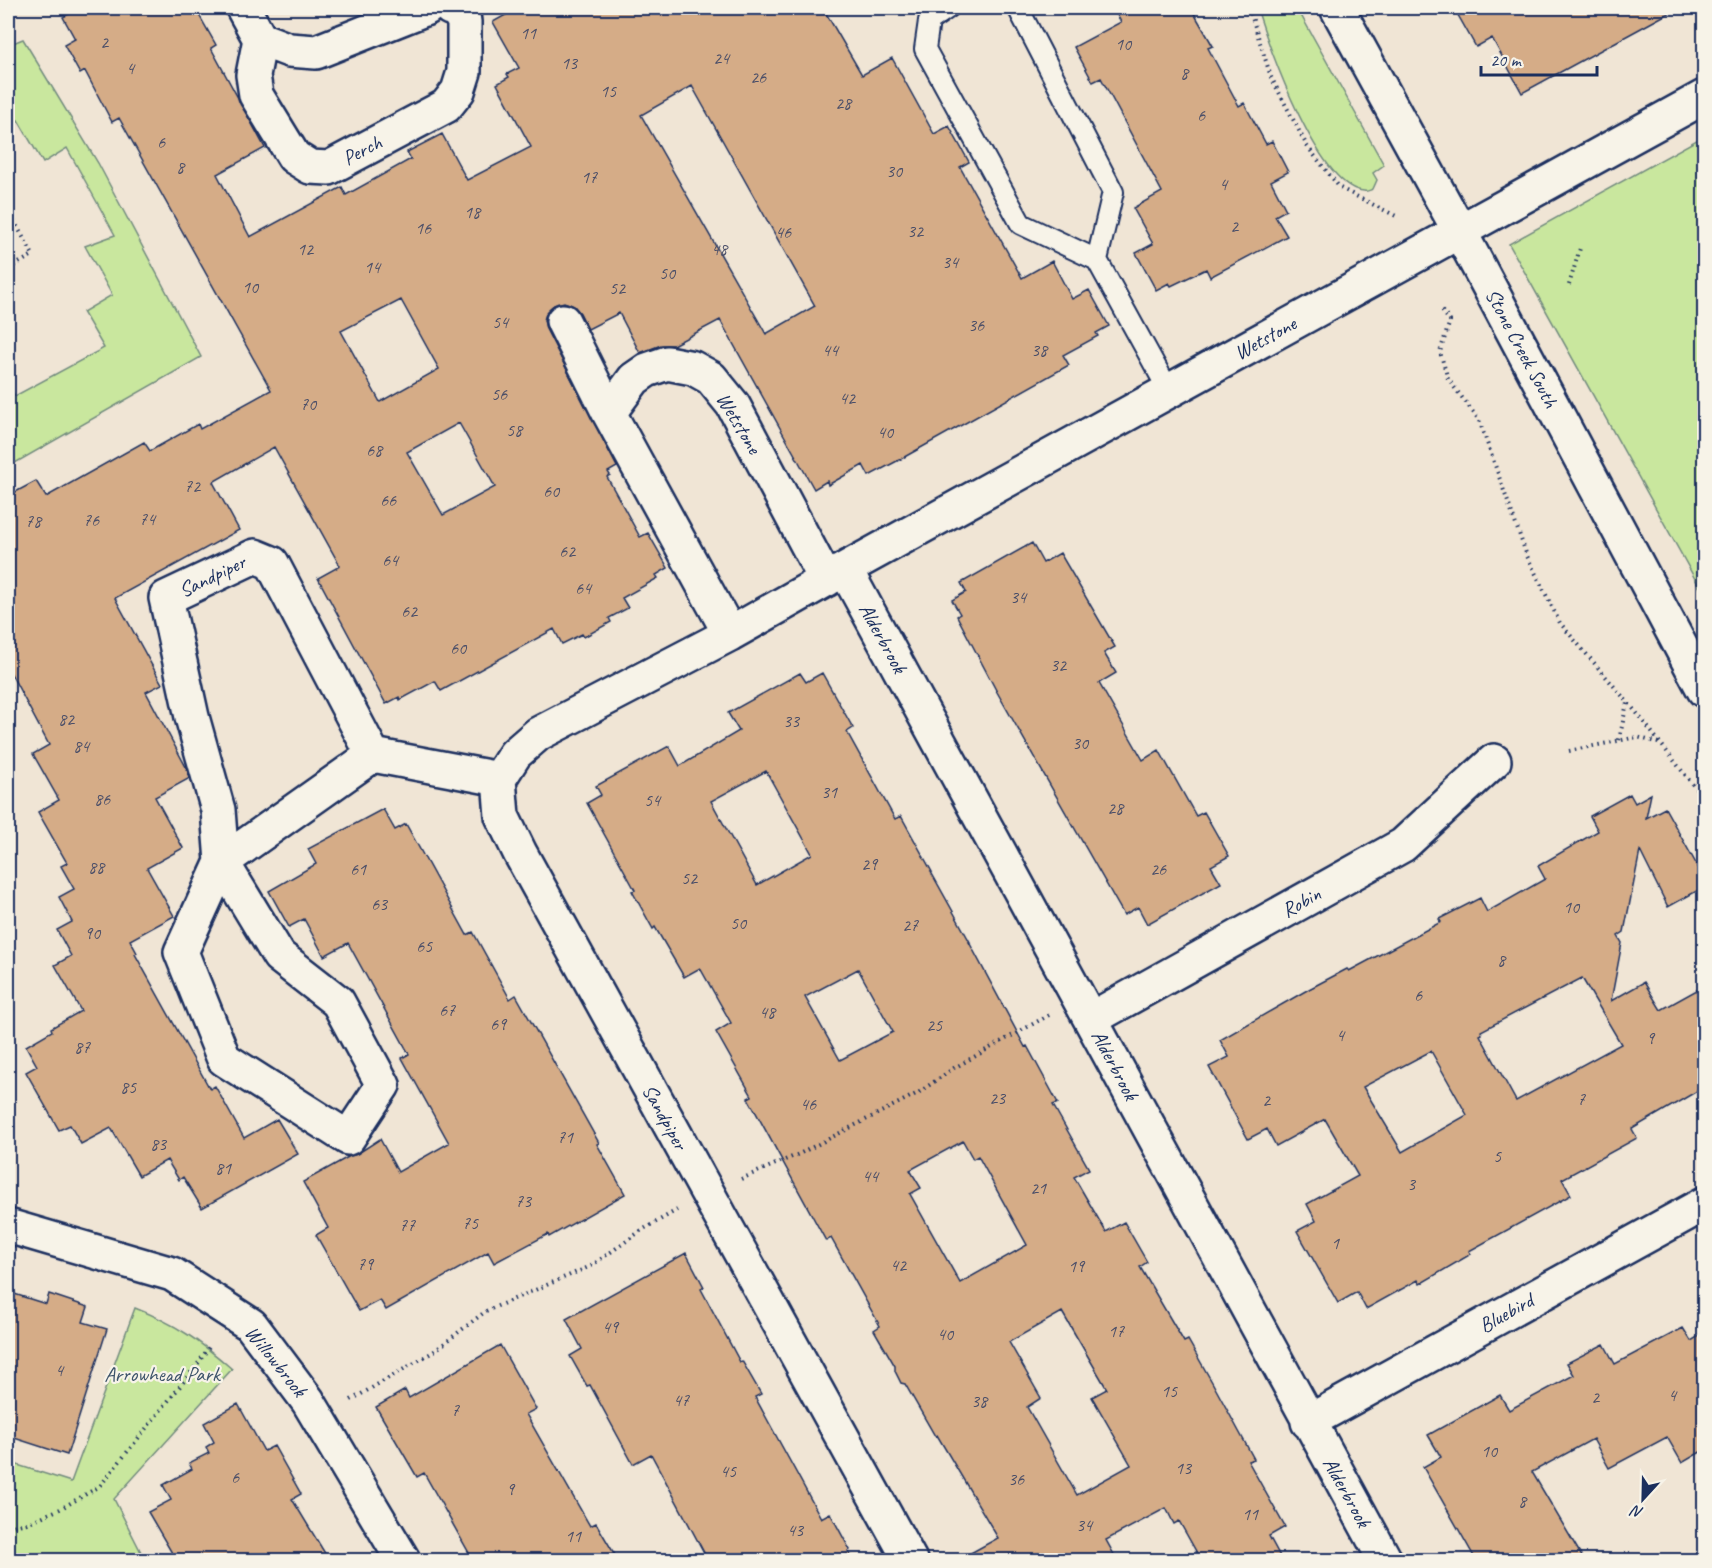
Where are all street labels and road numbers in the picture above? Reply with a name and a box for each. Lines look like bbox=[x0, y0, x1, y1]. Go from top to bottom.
street label: Perch bbox=[338, 129, 386, 171]
street label: Stone Creek South bbox=[1480, 284, 1564, 412]
street label: Wetstone bbox=[1229, 310, 1302, 366]
street label: Wetstone bbox=[711, 388, 768, 459]
street label: Sandpiper bbox=[174, 548, 251, 603]
street label: Alderbrook bbox=[853, 598, 913, 679]
street label: Robin bbox=[1277, 880, 1326, 923]
street label: Alderbrook bbox=[1086, 1025, 1145, 1106]
street label: Sandpiper bbox=[636, 1080, 694, 1156]
street label: Bluebird bbox=[1474, 1286, 1541, 1338]
street label: Willowbrook bbox=[239, 1320, 313, 1403]
street label: Alderbrook bbox=[1317, 1452, 1377, 1533]

